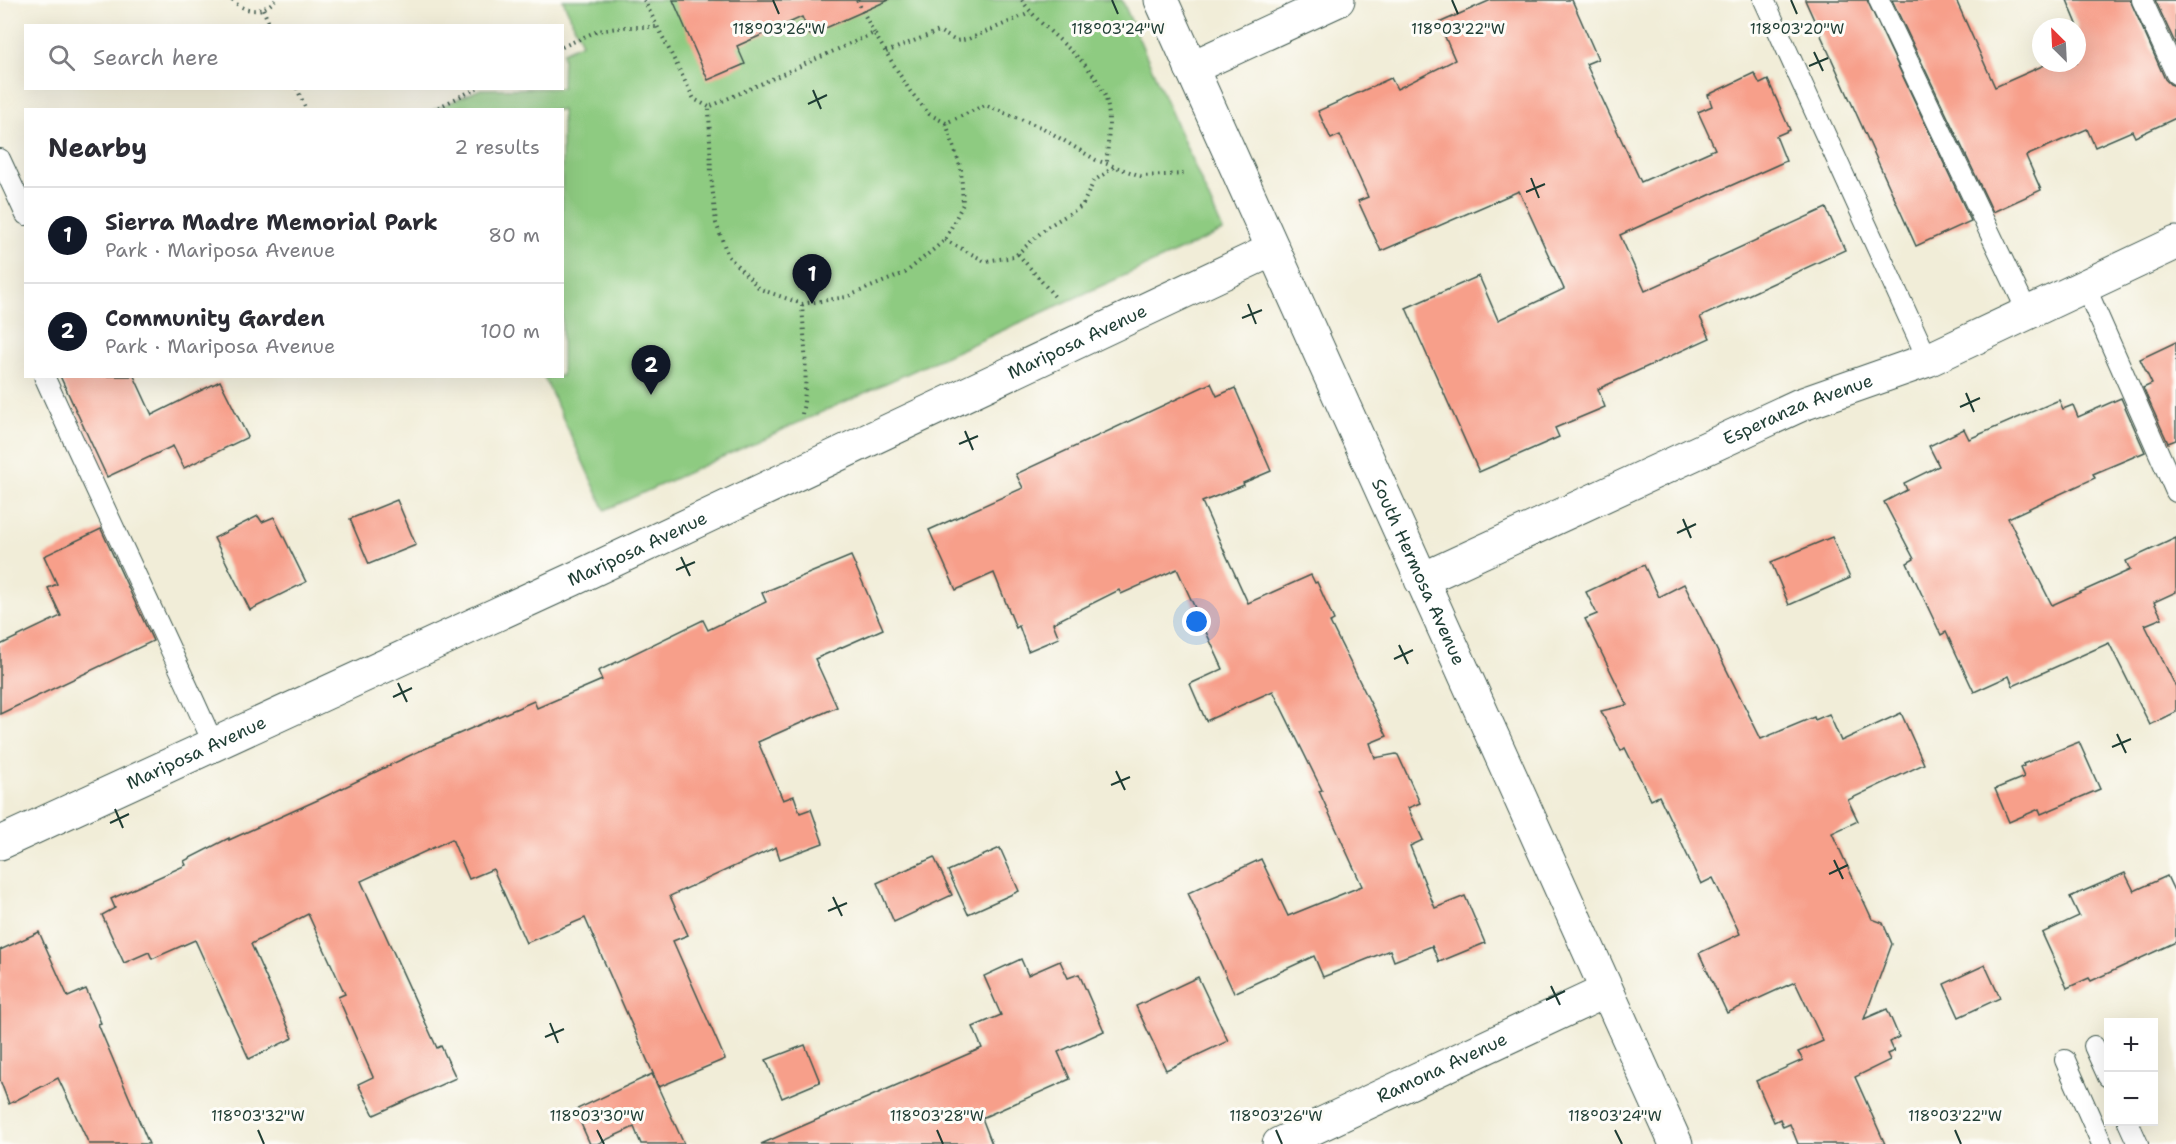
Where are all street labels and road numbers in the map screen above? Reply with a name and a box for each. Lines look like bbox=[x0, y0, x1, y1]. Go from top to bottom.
street label: Mariposa Avenue bbox=[1003, 299, 1151, 385]
street label: Esperanza Avenue bbox=[1719, 368, 1876, 451]
street label: South Hermosa Avenue bbox=[1366, 475, 1471, 669]
street label: Mariposa Avenue bbox=[564, 506, 711, 592]
street label: Mariposa Avenue bbox=[122, 710, 270, 795]
street label: Ramona Avenue bbox=[1373, 1027, 1511, 1109]

